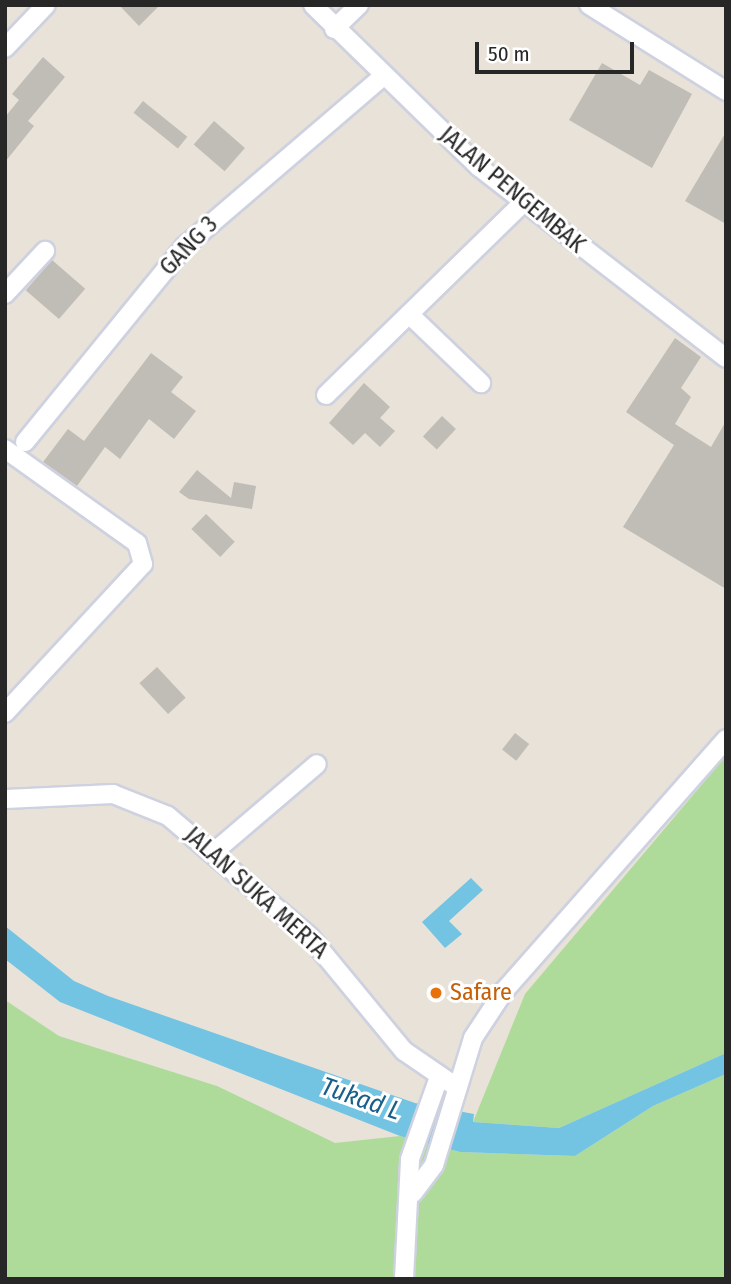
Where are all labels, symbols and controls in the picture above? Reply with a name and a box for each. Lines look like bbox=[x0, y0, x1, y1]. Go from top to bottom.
scale bar bbox=[479, 28, 638, 72]
text: 50 m bbox=[488, 41, 530, 67]
street label: JALAN PENGEMBAK bbox=[433, 121, 591, 259]
street label: GANG 3 bbox=[154, 210, 224, 282]
street label: JALAN SUKA MERTA bbox=[178, 821, 334, 965]
place label: Safare bbox=[450, 979, 512, 1007]
marker: Safare bbox=[428, 985, 444, 1001]
water label: Tukad L bbox=[317, 1071, 405, 1127]

